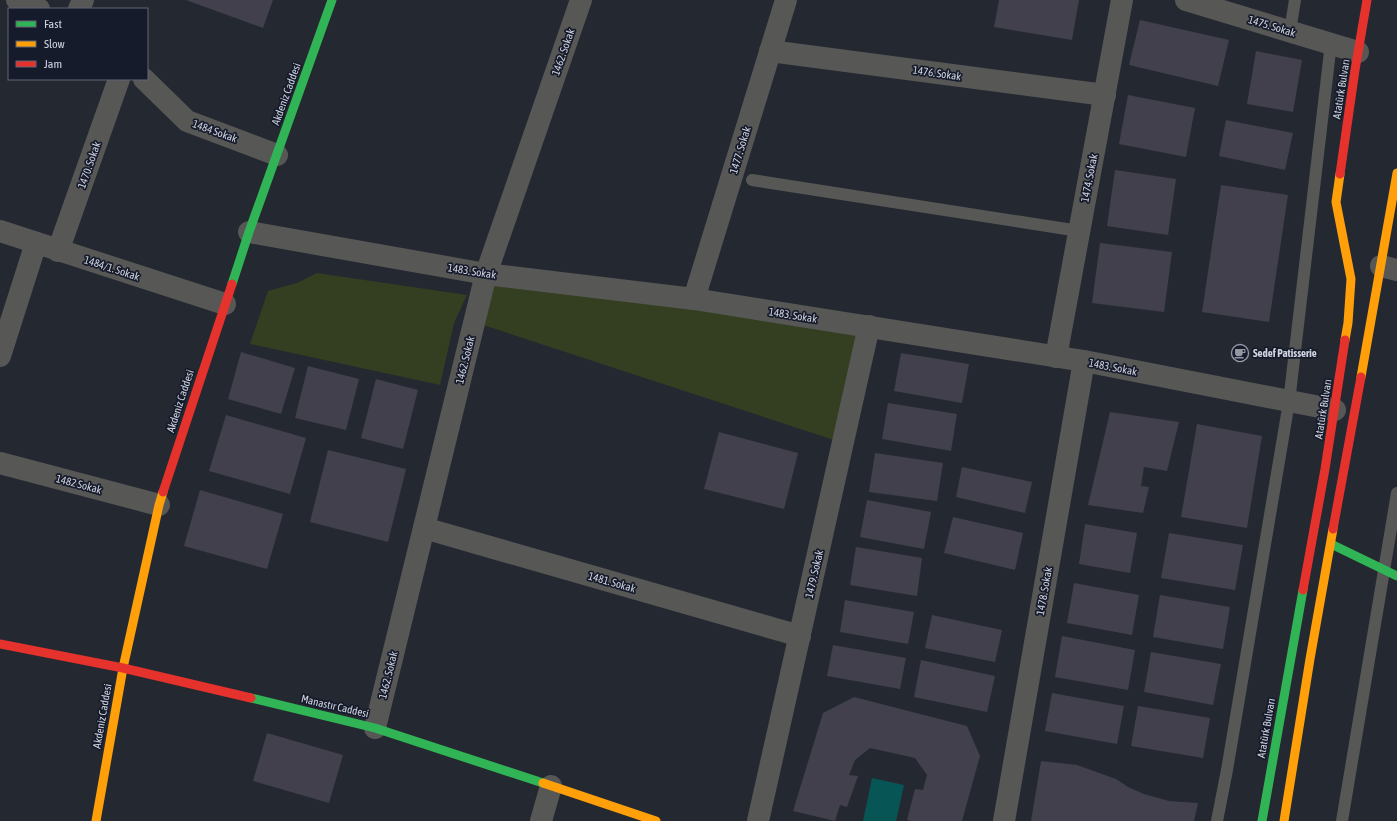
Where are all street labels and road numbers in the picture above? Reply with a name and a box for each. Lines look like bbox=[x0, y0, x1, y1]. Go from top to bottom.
street label: 1475. Sokak bbox=[1247, 13, 1297, 39]
street label: 1462. Sokak bbox=[549, 27, 577, 77]
street label: Atatürk Bulvarı bbox=[1330, 58, 1352, 120]
street label: Akdeniz Caddesi bbox=[269, 61, 303, 127]
street label: 1476. Sokak bbox=[912, 64, 962, 82]
street label: 1484 Sokak bbox=[191, 117, 239, 145]
street label: 1477. Sokak bbox=[727, 125, 753, 175]
street label: 1470. Sokak bbox=[75, 140, 103, 190]
street label: 1474. Sokak bbox=[1078, 153, 1100, 203]
street label: 1484/1. Sokak bbox=[83, 253, 141, 283]
street label: 1483. Sokak bbox=[447, 261, 497, 281]
street label: 1483. Sokak bbox=[768, 305, 818, 325]
street label: 1462. Sokak bbox=[453, 335, 477, 385]
street label: 1483. Sokak bbox=[1088, 356, 1138, 378]
street label: Akdeniz Caddesi bbox=[164, 368, 196, 434]
street label: Atatürk Bulvarı bbox=[1312, 378, 1334, 440]
street label: 1482 Sokak bbox=[55, 472, 103, 496]
street label: 1479. Sokak bbox=[803, 549, 825, 599]
street label: 1478. Sokak bbox=[1034, 566, 1054, 616]
street label: 1481. Sokak bbox=[587, 570, 637, 595]
street label: 1462. Sokak bbox=[376, 650, 400, 700]
street label: Akdeniz Caddesi bbox=[90, 683, 114, 749]
street label: Manastır Caddesi bbox=[300, 692, 370, 720]
street label: Atatürk Bulvarı bbox=[1255, 697, 1277, 759]

